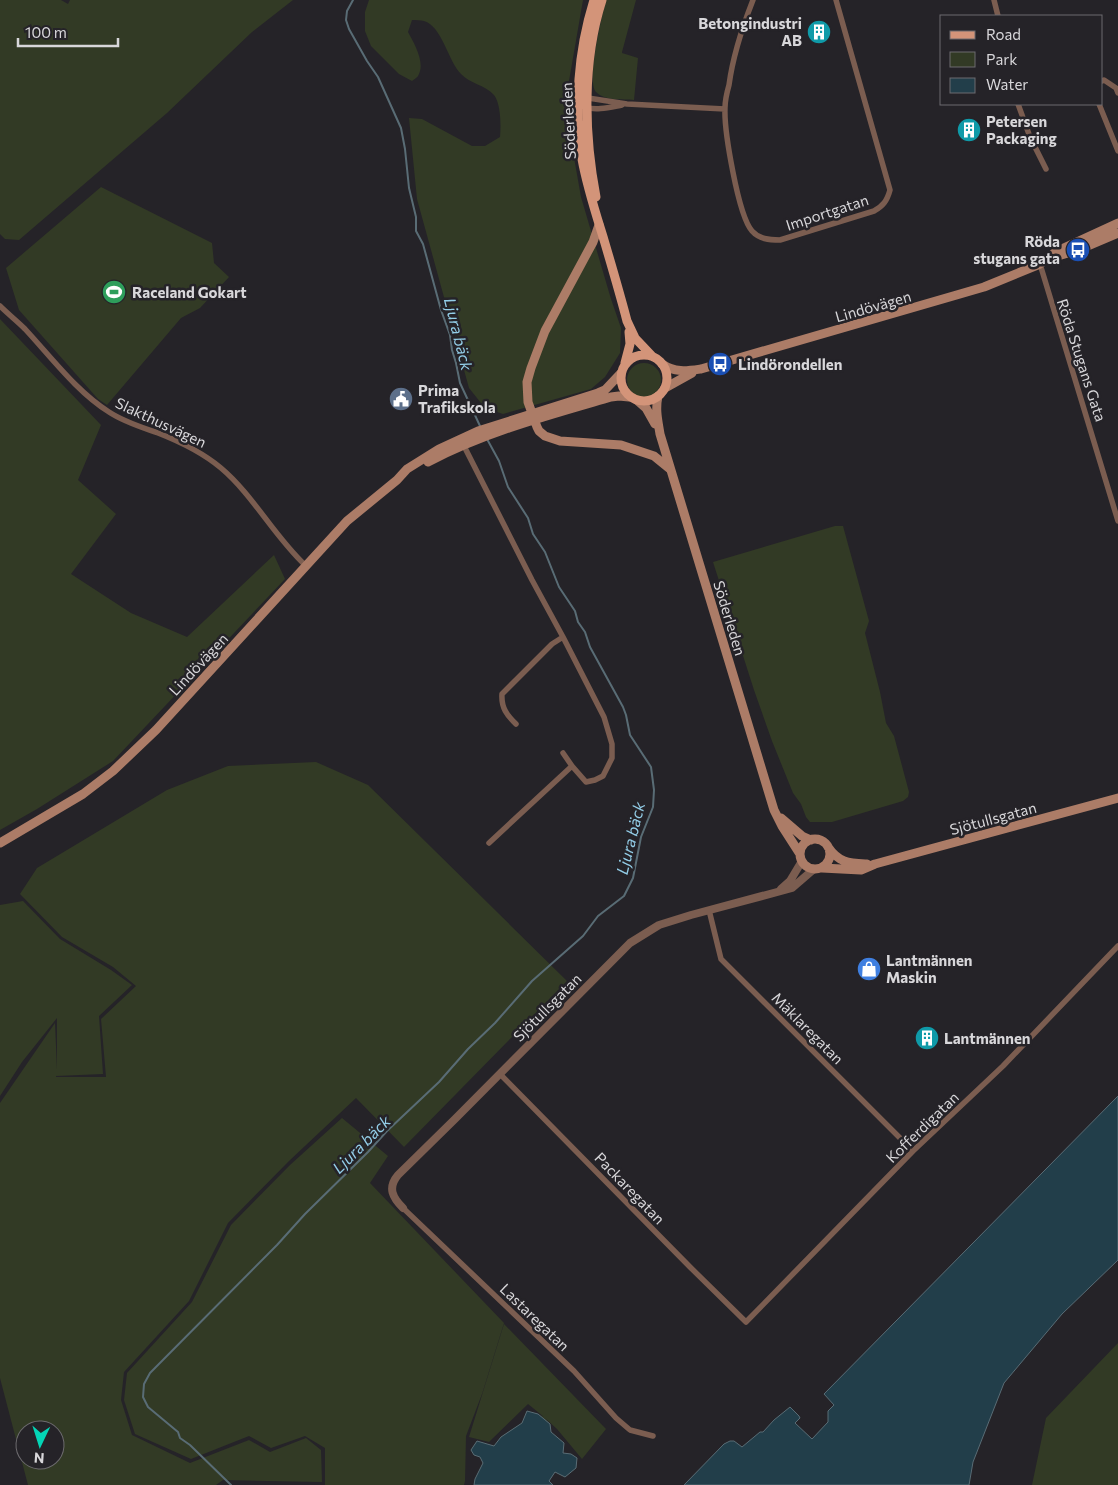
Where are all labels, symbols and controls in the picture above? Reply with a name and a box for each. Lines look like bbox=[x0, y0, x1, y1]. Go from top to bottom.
place label: Betongindustri AB bbox=[698, 14, 802, 49]
scale bar bbox=[18, 15, 118, 47]
legend bbox=[940, 15, 1103, 105]
building icon: Betongindustri AB bbox=[806, 19, 832, 45]
text: 100 m bbox=[25, 23, 67, 41]
text: Road bbox=[986, 25, 1021, 43]
text: Park bbox=[986, 50, 1017, 68]
text: Water bbox=[986, 75, 1028, 93]
street label: Söderleden bbox=[557, 82, 579, 160]
place label: Petersen Packaging bbox=[986, 112, 1057, 147]
building icon: Petersen Packaging bbox=[956, 117, 982, 143]
street label: Importgatan bbox=[783, 190, 871, 234]
place label: Röda stugans gata bbox=[973, 232, 1060, 267]
bus stop icon: Röda stugans gata bbox=[1065, 237, 1091, 263]
sports icon: Raceland Gokart bbox=[101, 279, 127, 305]
place label: Raceland Gokart bbox=[132, 283, 247, 301]
street label: Lindövägen bbox=[833, 287, 913, 325]
water label: Ljura bäck bbox=[441, 296, 477, 373]
street label: Röda Stugans Gata bbox=[1054, 296, 1110, 424]
bus stop icon: Lindörondellen bbox=[707, 351, 733, 377]
place label: Lindörondellen bbox=[738, 355, 842, 373]
place label: Prima Trafikskola bbox=[418, 381, 496, 416]
public building icon: Prima Trafikskola bbox=[388, 386, 414, 412]
street label: Slakthusvägen bbox=[113, 393, 209, 451]
street label: Söderleden bbox=[710, 578, 750, 658]
street label: Lindövägen bbox=[165, 629, 231, 699]
street label: Sjötullsgatan bbox=[948, 798, 1038, 838]
water label: Ljura bäck bbox=[612, 799, 648, 876]
place label: Lantmännen Maskin bbox=[886, 951, 972, 986]
shop icon: Lantmännen Maskin bbox=[856, 956, 882, 982]
street label: Sjötullsgatan bbox=[509, 969, 585, 1045]
street label: Mäklaregatan bbox=[768, 988, 848, 1068]
building icon: Lantmännen bbox=[914, 1025, 940, 1051]
place label: Lantmännen bbox=[944, 1029, 1030, 1047]
street label: Kofferdigatan bbox=[882, 1088, 962, 1166]
water label: Ljura bäck bbox=[328, 1111, 394, 1177]
street label: Packaregatan bbox=[591, 1148, 669, 1228]
street label: Lastaregatan bbox=[497, 1279, 573, 1355]
north arrow bbox=[15, 1420, 65, 1470]
text: N bbox=[33, 1450, 45, 1467]

